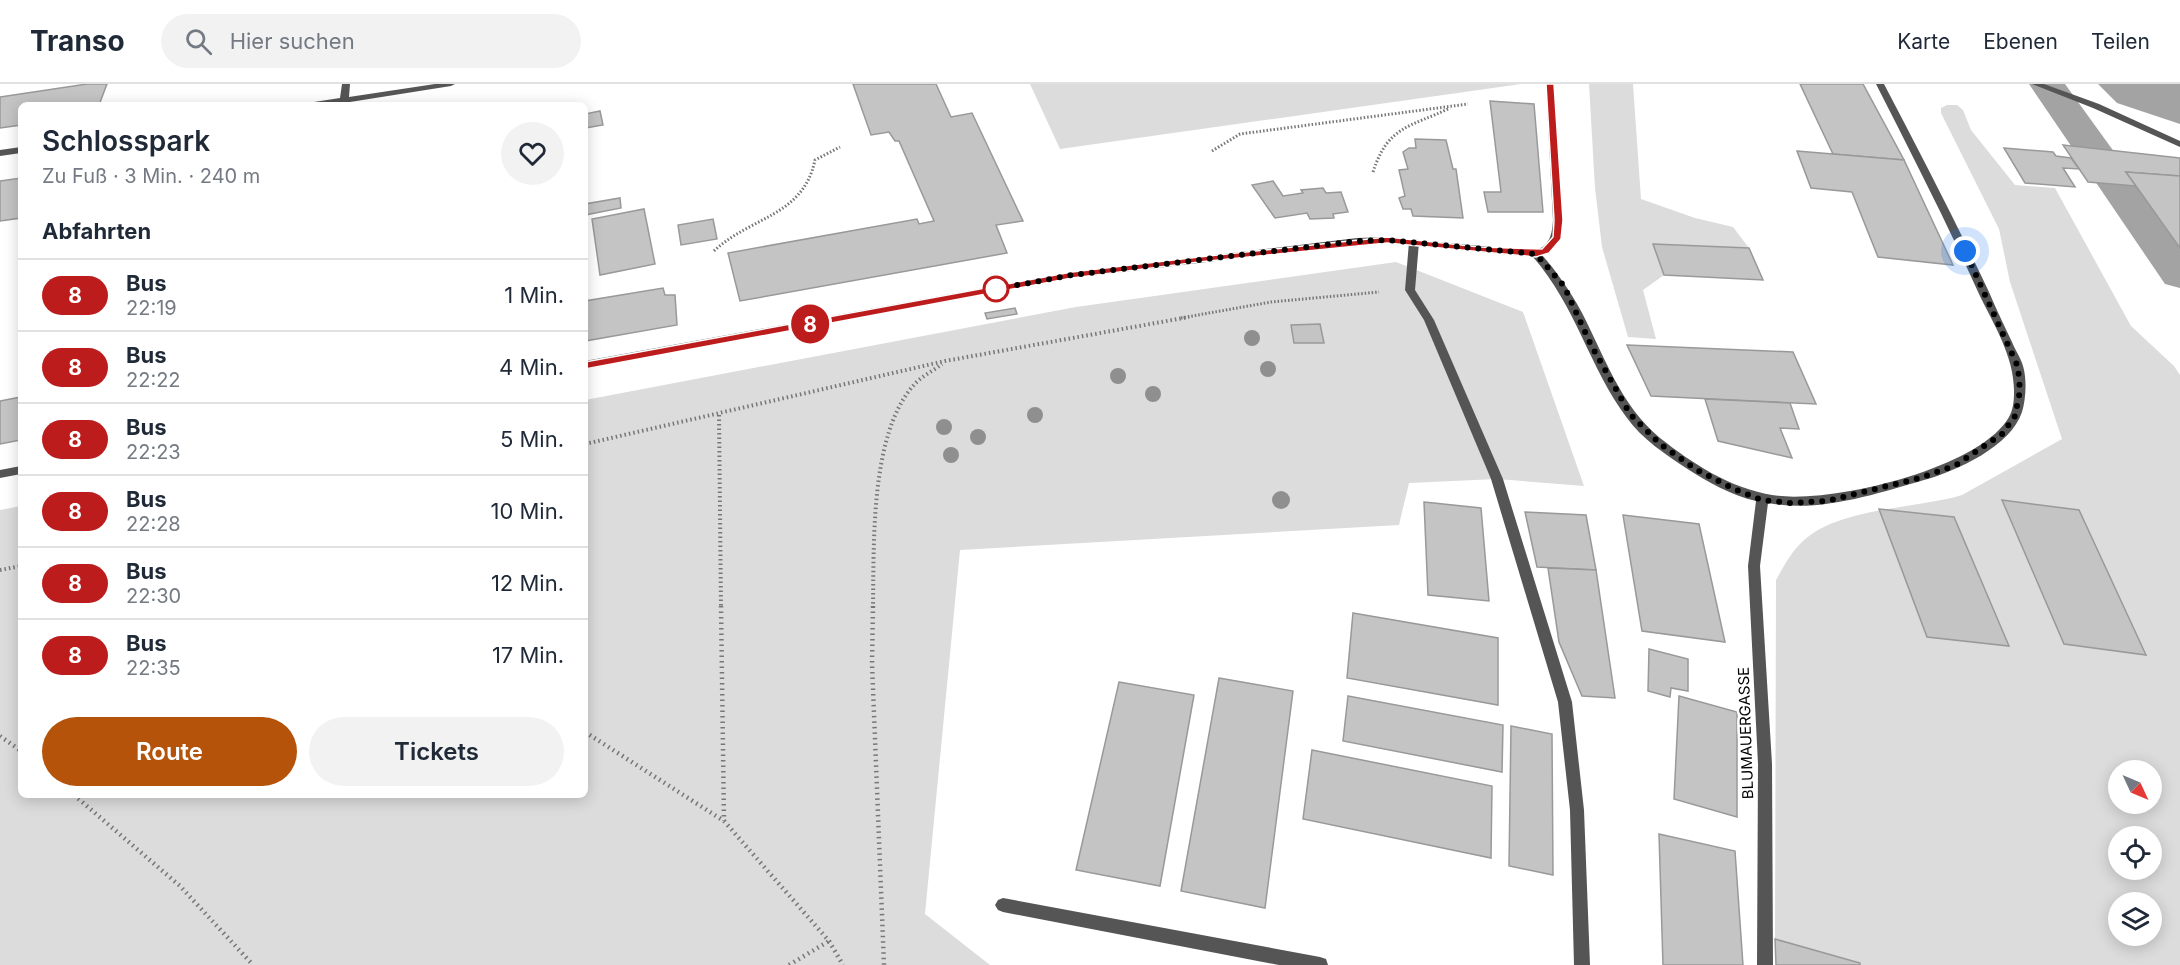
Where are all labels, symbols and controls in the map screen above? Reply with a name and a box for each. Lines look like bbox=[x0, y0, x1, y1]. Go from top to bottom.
search box bbox=[161, 14, 581, 68]
text: Transo bbox=[30, 24, 125, 58]
icon: search bbox=[182, 25, 215, 58]
text: Hier suchen bbox=[230, 28, 355, 54]
text: Karte bbox=[1897, 29, 1950, 54]
text: Ebenen bbox=[1983, 29, 2058, 54]
text: Teilen bbox=[2091, 29, 2150, 54]
button: heart bbox=[501, 122, 564, 185]
text: Schlosspark bbox=[42, 124, 210, 158]
text: Zu Fuß · 3 Min. · 240 m bbox=[42, 164, 260, 188]
text: Abfahrten bbox=[42, 218, 151, 244]
your location bbox=[1950, 236, 1980, 266]
text: Bus bbox=[126, 270, 167, 296]
unlabelled marker bbox=[983, 276, 1009, 302]
text: 1 Min. bbox=[504, 282, 564, 308]
text: 8 bbox=[68, 283, 82, 308]
text: 22:19 bbox=[126, 296, 177, 320]
line badge: 8 bbox=[790, 304, 830, 344]
text: 8 bbox=[803, 312, 817, 337]
text: Bus bbox=[126, 342, 167, 368]
text: 4 Min. bbox=[499, 354, 564, 380]
text: 8 bbox=[68, 355, 82, 380]
text: 22:22 bbox=[126, 368, 181, 392]
text: Bus bbox=[126, 414, 167, 440]
text: 5 Min. bbox=[500, 426, 564, 452]
text: 8 bbox=[68, 427, 82, 452]
text: 22:23 bbox=[126, 440, 181, 464]
text: Bus bbox=[126, 486, 167, 512]
text: 10 Min. bbox=[490, 498, 564, 524]
text: 8 bbox=[68, 499, 82, 524]
text: 22:28 bbox=[126, 512, 181, 536]
text: Bus bbox=[126, 558, 167, 584]
text: 12 Min. bbox=[491, 570, 564, 596]
text: 8 bbox=[68, 571, 82, 596]
text: 22:30 bbox=[126, 584, 181, 608]
text: Bus bbox=[126, 630, 167, 656]
text: 17 Min. bbox=[492, 642, 564, 668]
text: 8 bbox=[68, 643, 82, 668]
text: 22:35 bbox=[126, 656, 181, 680]
street label: BLUMAUERGASSE bbox=[1734, 667, 1757, 799]
button: Route bbox=[42, 717, 297, 786]
button: Tickets bbox=[309, 717, 564, 786]
north arrow bbox=[2108, 760, 2162, 814]
map controls bbox=[2108, 760, 2162, 946]
button: locate bbox=[2108, 826, 2162, 880]
button: layers bbox=[2108, 892, 2162, 946]

